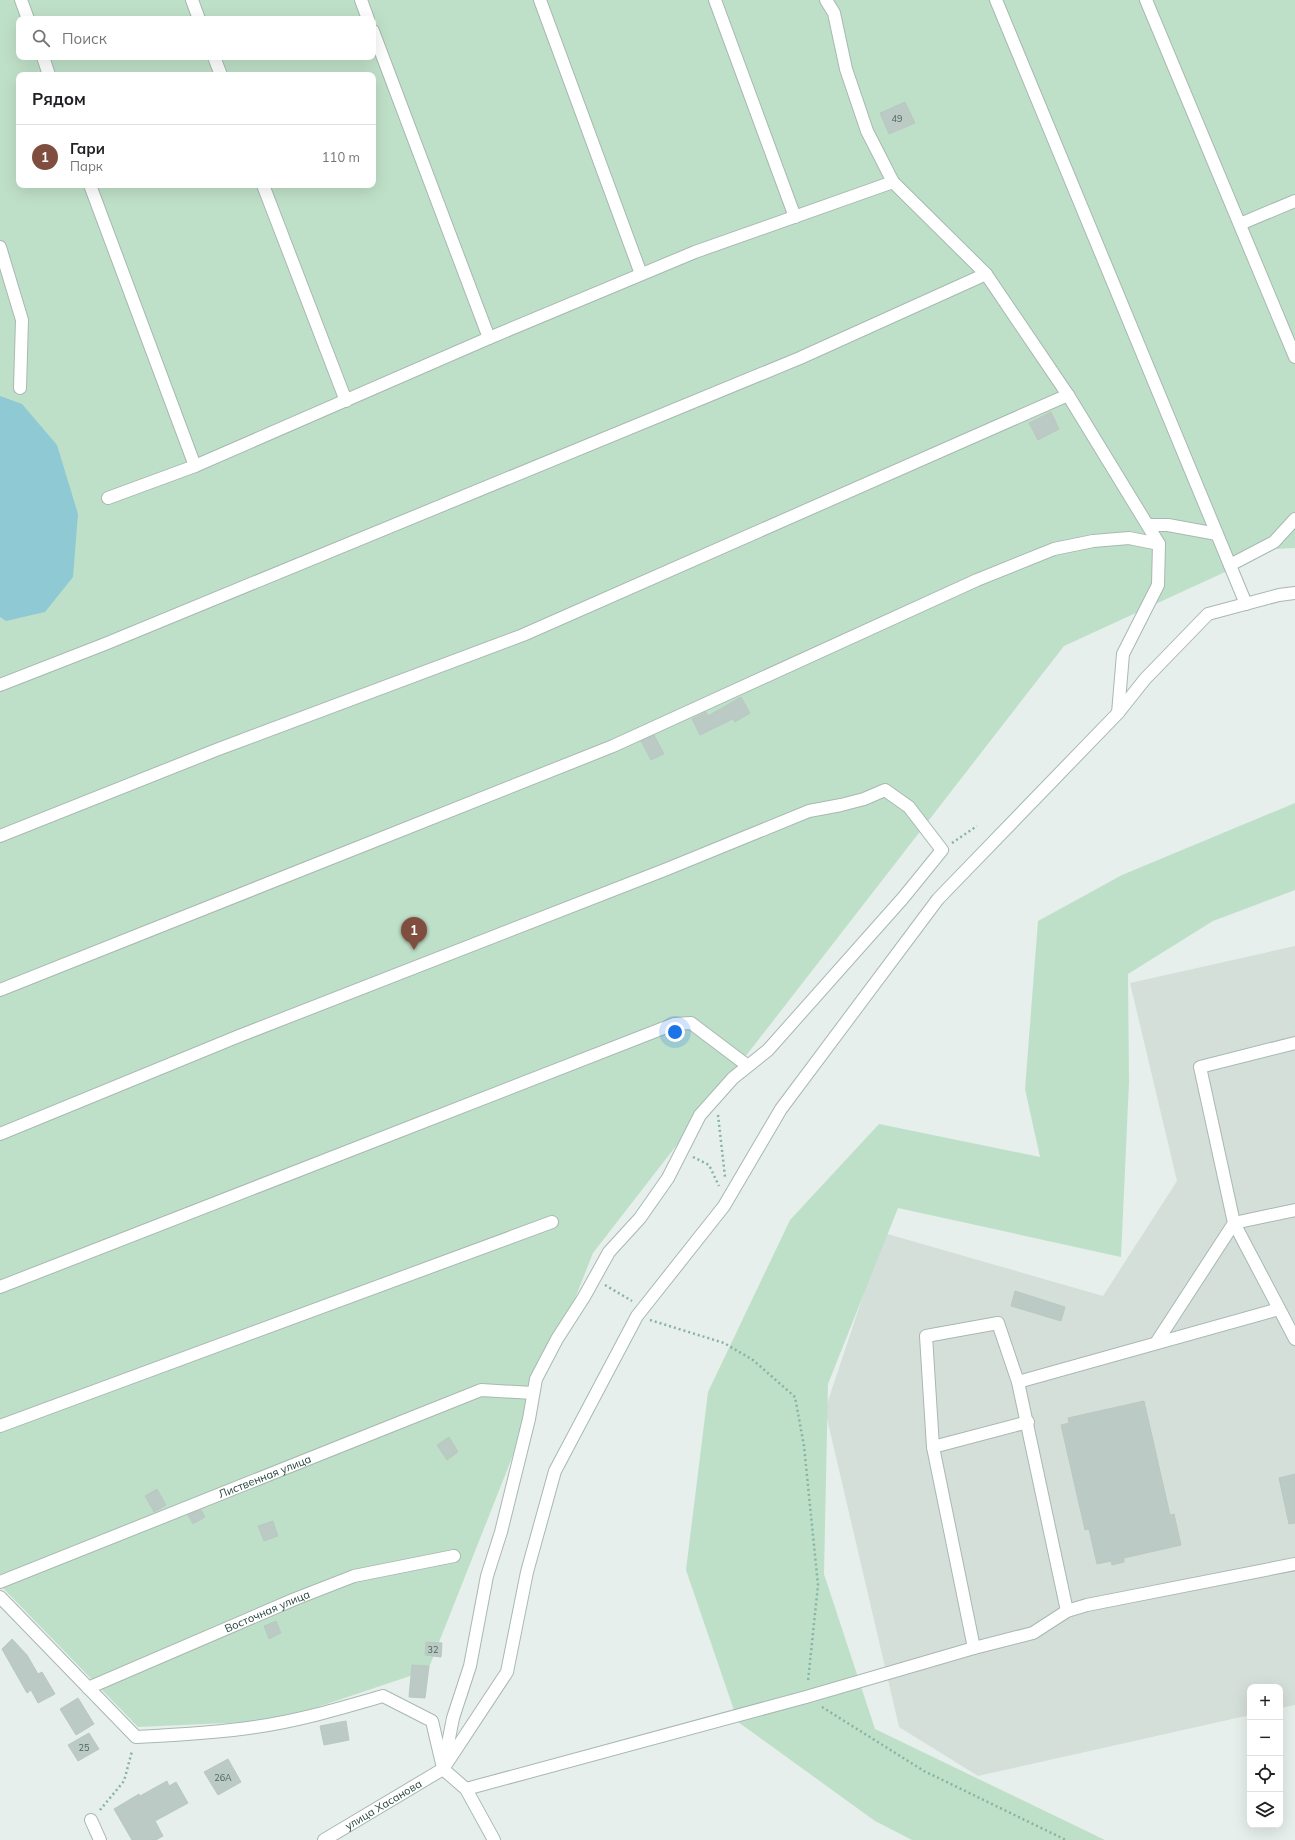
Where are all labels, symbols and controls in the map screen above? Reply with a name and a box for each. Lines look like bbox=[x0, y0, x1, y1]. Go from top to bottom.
search box bbox=[16, 16, 376, 60]
icon: search bbox=[30, 27, 52, 49]
text: Поиск bbox=[62, 29, 107, 48]
text: Рядом bbox=[32, 88, 86, 109]
house number: 49 bbox=[892, 113, 902, 124]
text: Гари bbox=[70, 139, 105, 158]
text: 1 bbox=[41, 149, 49, 165]
text: 110 m bbox=[322, 149, 360, 165]
text: Парк bbox=[70, 158, 103, 174]
pin: 1 bbox=[401, 917, 427, 950]
your location bbox=[665, 1022, 685, 1042]
street label: Лиственная улица bbox=[216, 1452, 313, 1501]
street label: Восточная улица bbox=[222, 1587, 312, 1635]
house number: 32 bbox=[428, 1644, 438, 1655]
map controls bbox=[1247, 1684, 1283, 1828]
button: + bbox=[1247, 1684, 1283, 1720]
button: − bbox=[1247, 1720, 1283, 1756]
house number: 25 bbox=[79, 1742, 90, 1753]
button: locate bbox=[1247, 1756, 1283, 1792]
house number: 26А bbox=[214, 1772, 232, 1783]
street label: улица Хасанова bbox=[342, 1776, 424, 1833]
button: layers bbox=[1247, 1792, 1283, 1828]

